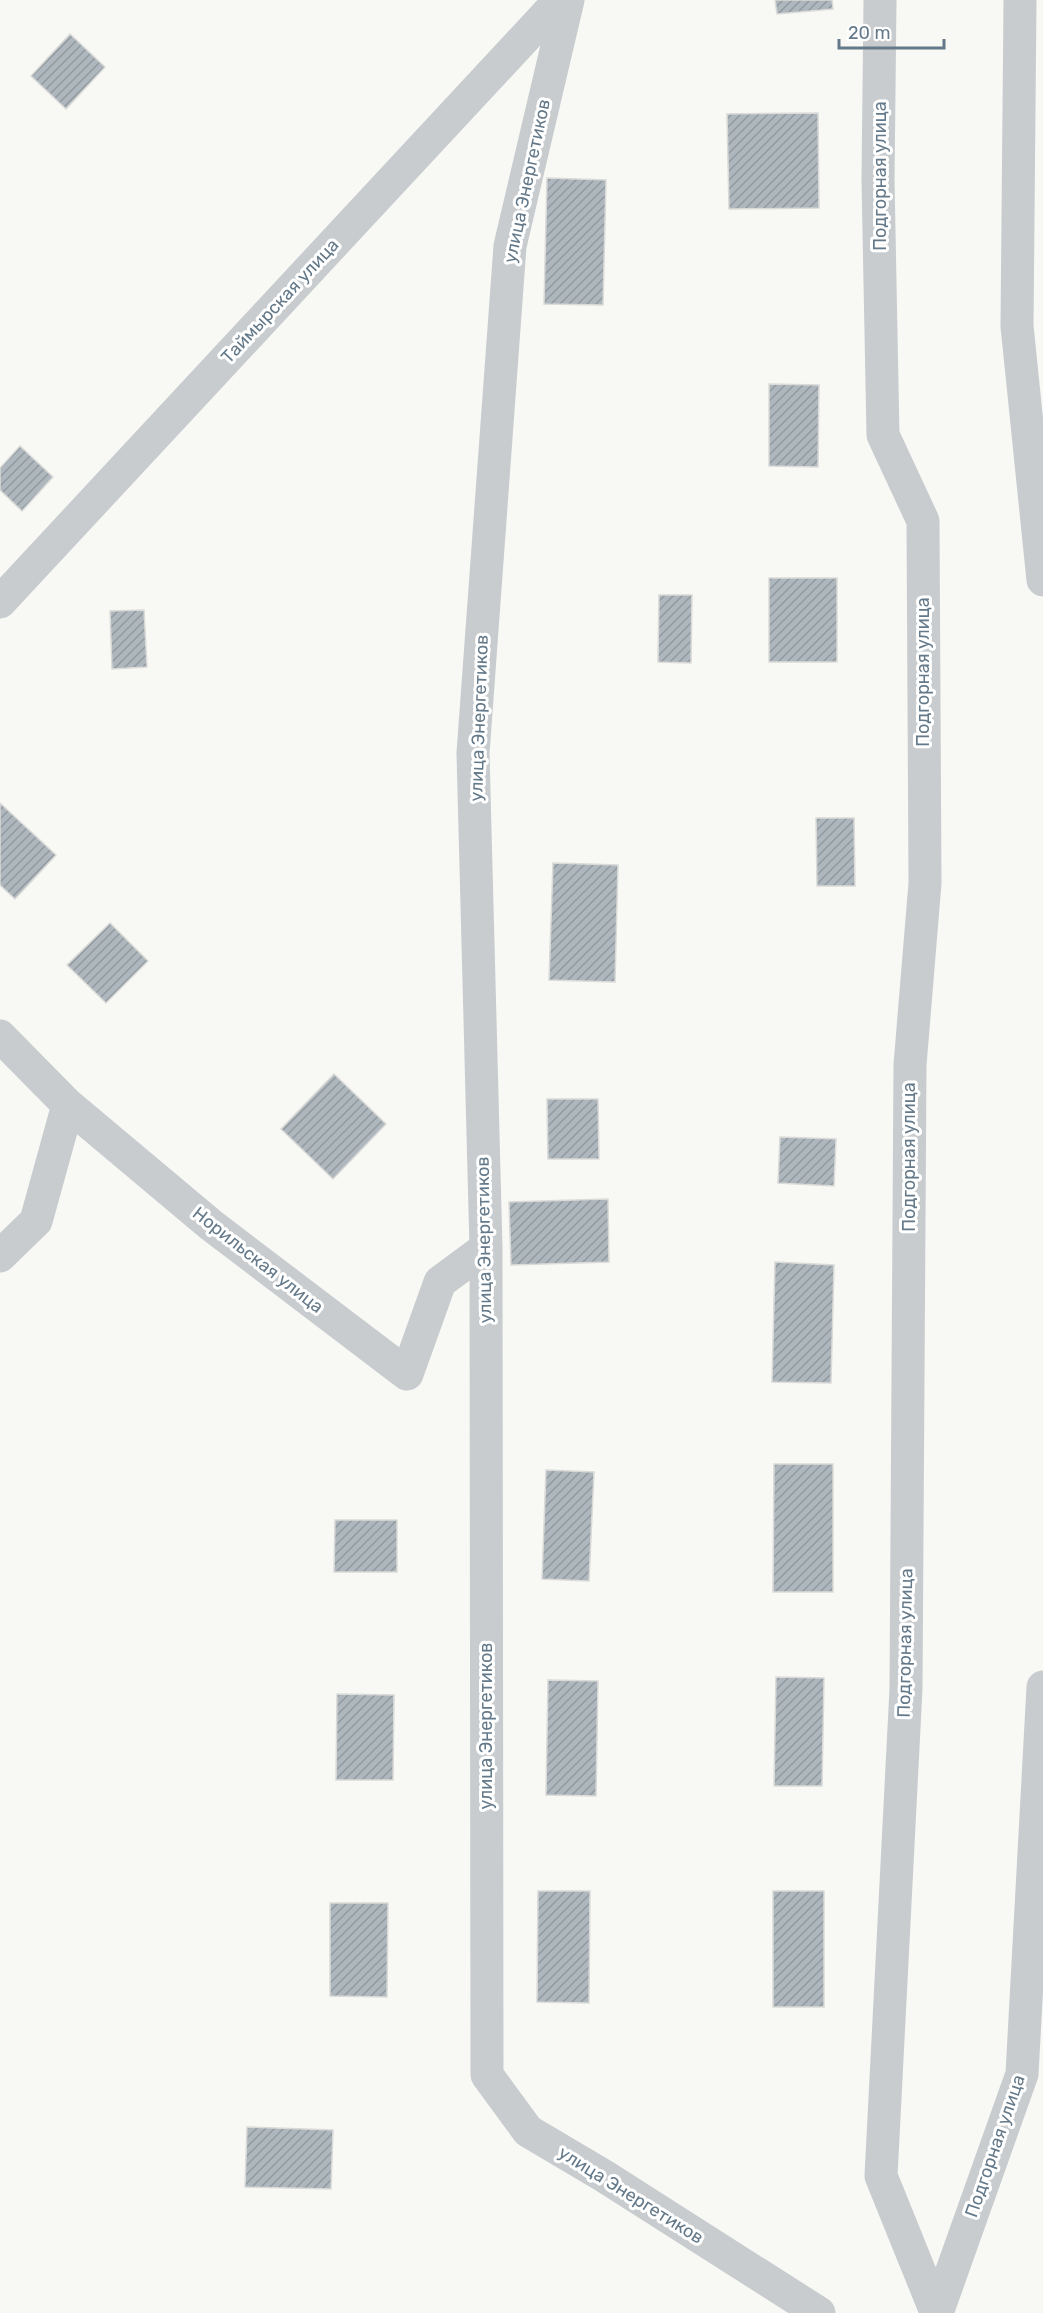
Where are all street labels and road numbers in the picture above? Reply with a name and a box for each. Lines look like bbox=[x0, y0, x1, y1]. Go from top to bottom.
street label: улица Энергетиков bbox=[499, 97, 555, 265]
street label: Подгорная улица bbox=[869, 101, 891, 251]
street label: Таймырская улица bbox=[217, 234, 343, 368]
street label: Подгорная улица bbox=[912, 597, 934, 747]
street label: улица Энергетиков bbox=[465, 634, 493, 802]
street label: Подгорная улица bbox=[898, 1082, 920, 1232]
street label: улица Энергетиков bbox=[472, 1156, 496, 1324]
street label: Норильская улица bbox=[188, 1202, 328, 1318]
street label: Подгорная улица bbox=[893, 1568, 917, 1718]
street label: улица Энергетиков bbox=[475, 1643, 497, 1809]
street label: Подгорная улица bbox=[960, 2072, 1030, 2220]
street label: улица Энергетиков bbox=[554, 2141, 708, 2249]

